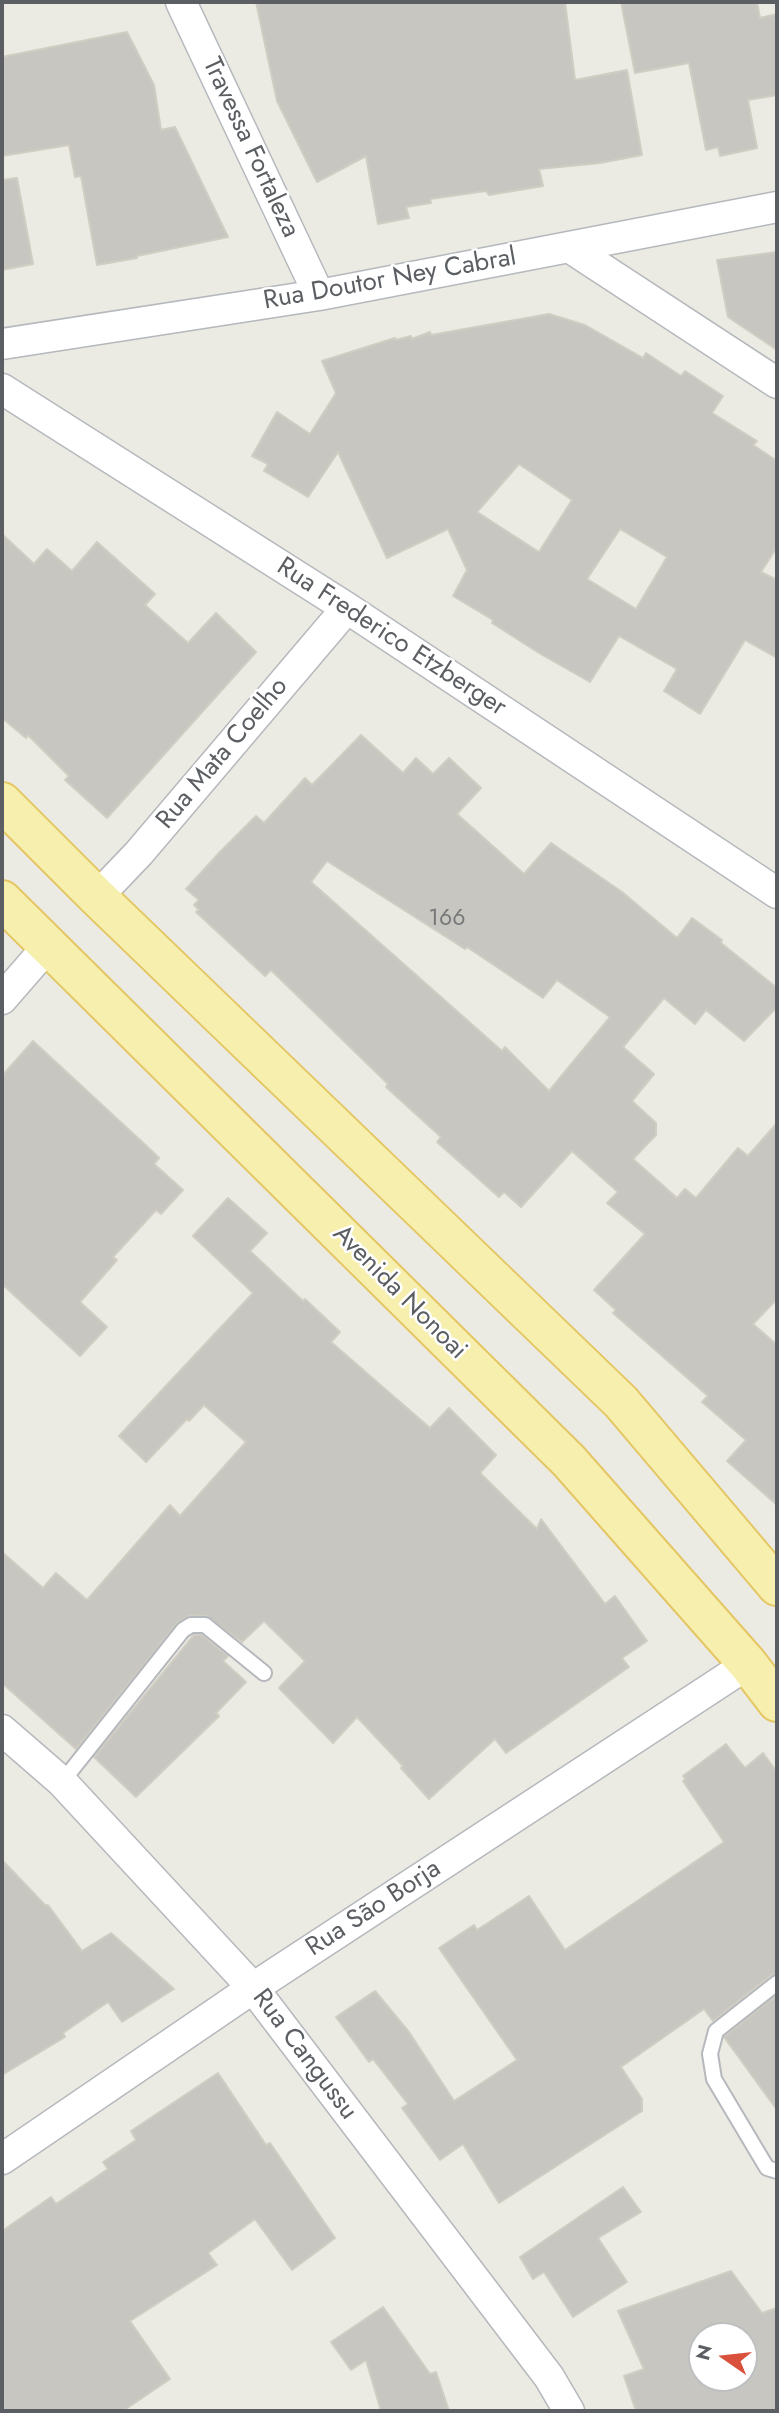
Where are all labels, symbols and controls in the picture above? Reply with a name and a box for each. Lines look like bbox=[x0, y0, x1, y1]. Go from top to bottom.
street label: Travessa Fortaleza bbox=[195, 53, 305, 243]
street label: Rua Doutor Ney Cabral bbox=[261, 242, 519, 318]
street label: Rua Frederico Etzberger bbox=[270, 552, 512, 724]
street label: Rua Mata Coelho bbox=[151, 672, 295, 836]
house number: 166 bbox=[429, 905, 465, 933]
street label: Avenida Nonoai bbox=[325, 1219, 473, 1367]
street label: Rua São Borja bbox=[301, 1854, 447, 1964]
street label: Rua Cangussu bbox=[245, 1983, 363, 2127]
north arrow bbox=[688, 2322, 758, 2392]
text: N bbox=[689, 2342, 719, 2363]

